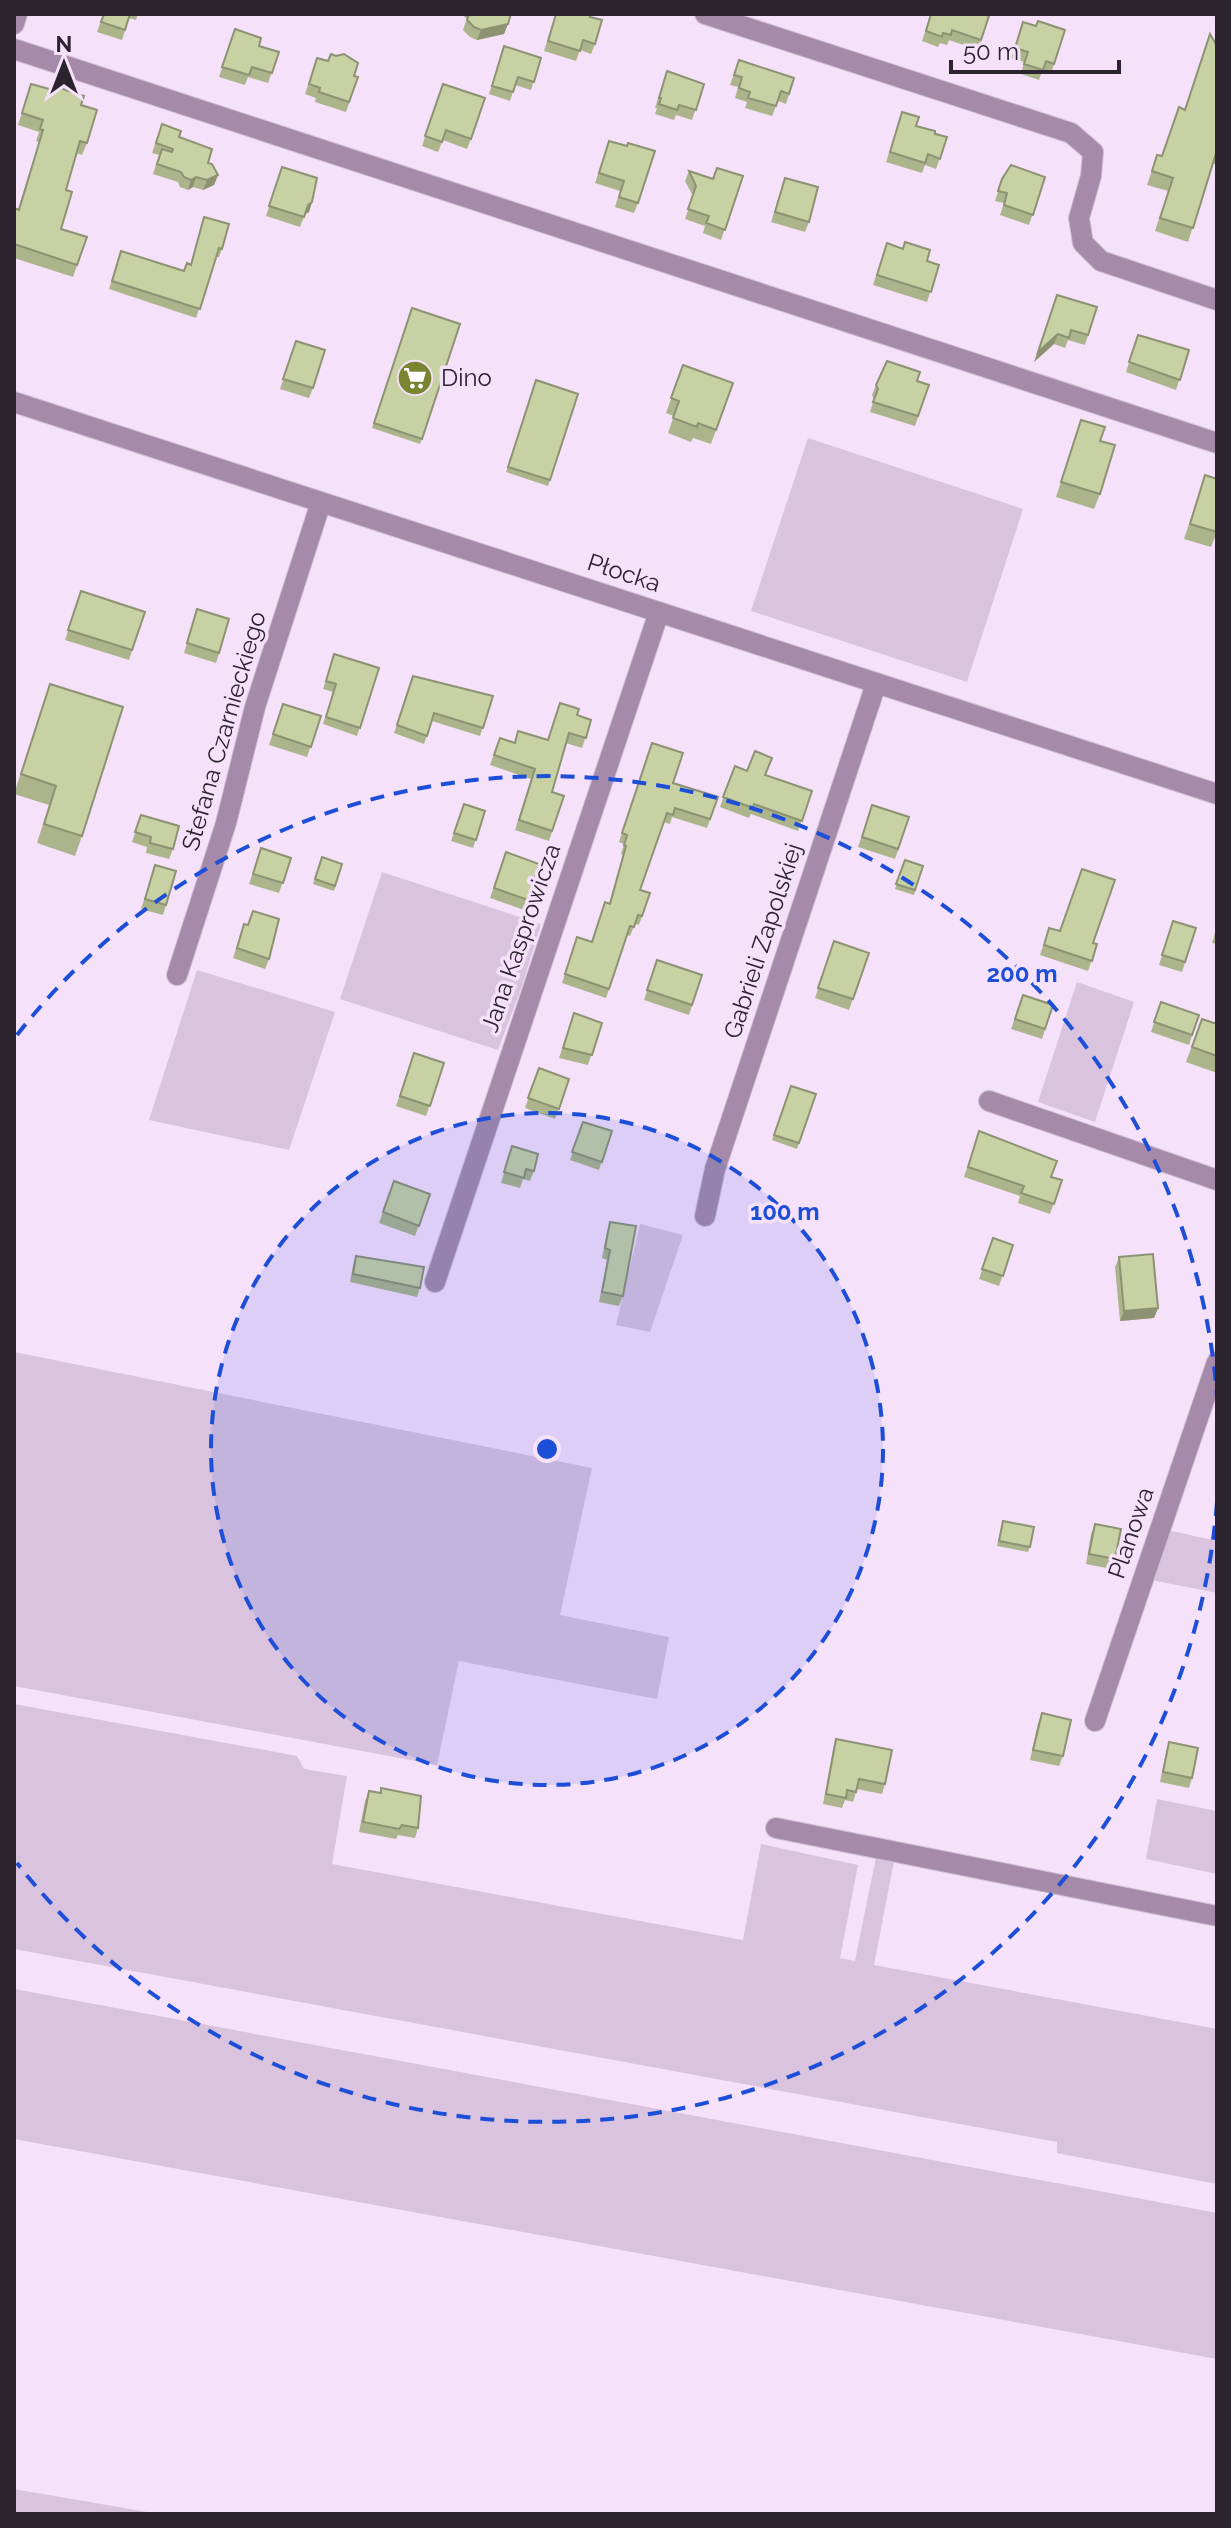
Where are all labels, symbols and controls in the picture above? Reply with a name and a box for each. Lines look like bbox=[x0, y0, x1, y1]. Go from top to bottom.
north arrow bbox=[24, 24, 104, 104]
scale bar bbox=[951, 24, 1119, 74]
text: N bbox=[56, 31, 72, 57]
text: 50 m bbox=[963, 37, 1019, 66]
supermarket icon: Dino bbox=[396, 359, 434, 397]
place label: Dino bbox=[441, 363, 492, 392]
street label: Płocka bbox=[584, 547, 664, 598]
street label: Stefana Czarnieckiego bbox=[175, 608, 272, 854]
street label: Jana Kasprowicza bbox=[475, 840, 566, 1036]
street label: Gabrieli Zapolskiej bbox=[717, 840, 808, 1042]
text: 200 m bbox=[986, 959, 1058, 988]
text: 100 m bbox=[750, 1197, 820, 1226]
centre of rings bbox=[533, 1435, 561, 1463]
street label: Planowa bbox=[1101, 1483, 1160, 1582]

